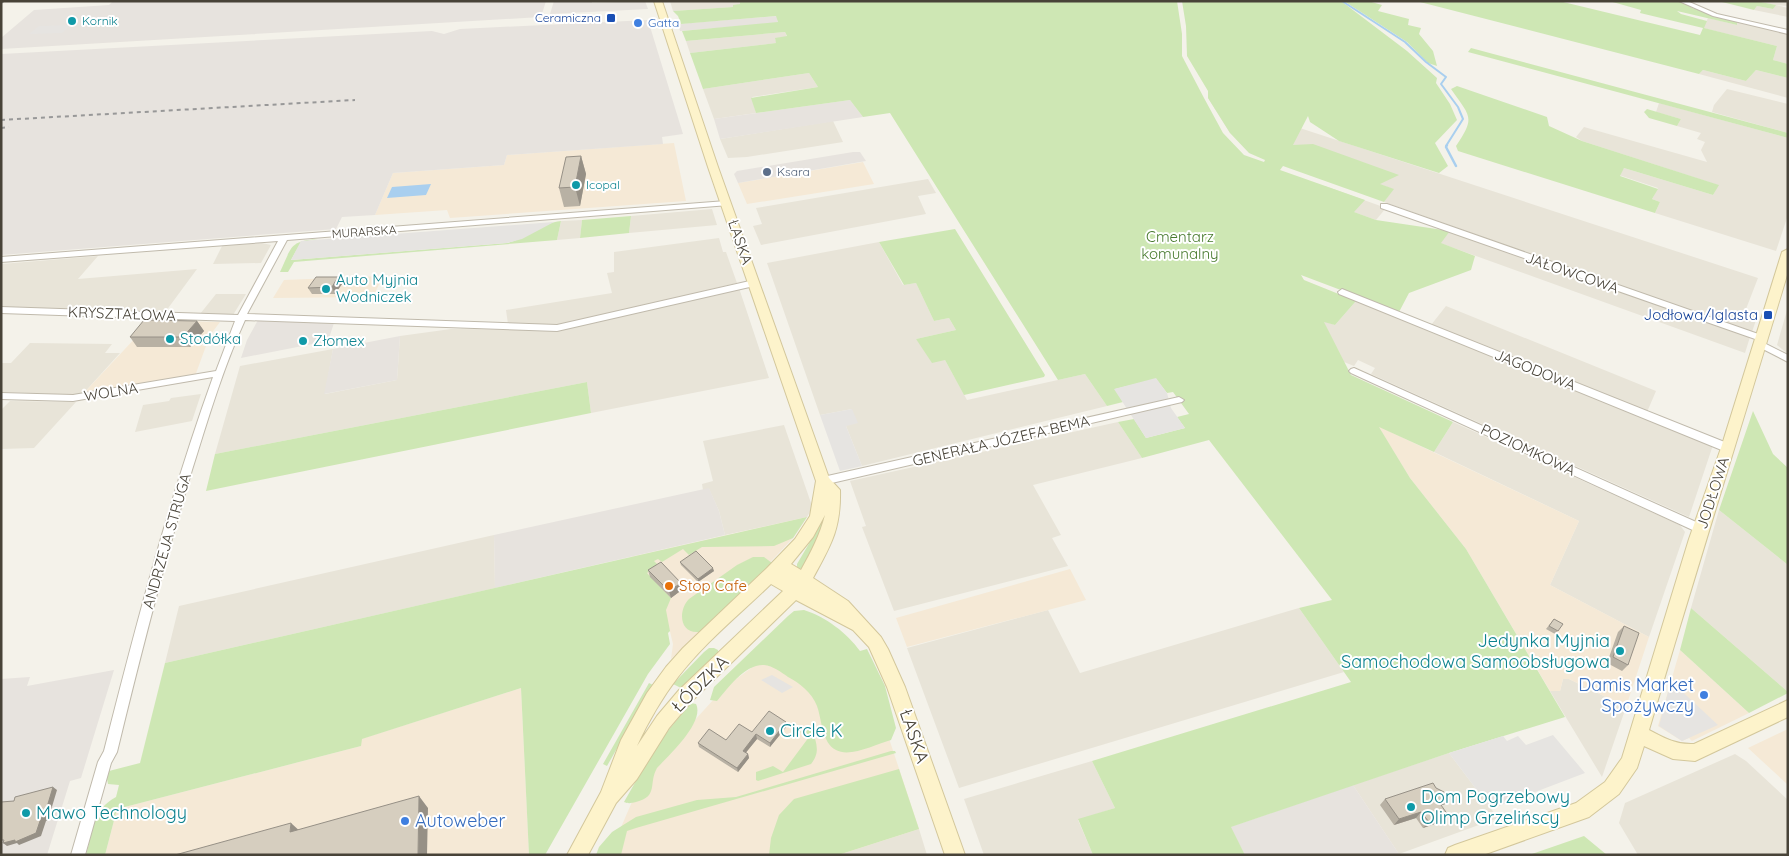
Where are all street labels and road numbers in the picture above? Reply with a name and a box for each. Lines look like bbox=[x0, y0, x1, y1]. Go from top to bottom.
street label: ŁASKA bbox=[724, 217, 757, 267]
street label: MURARSKA bbox=[331, 222, 397, 241]
street label: JAŁOWCOWA bbox=[1523, 248, 1622, 298]
street label: KRYSZTAŁOWA bbox=[68, 302, 177, 325]
street label: JAGODOWA bbox=[1492, 345, 1579, 395]
street label: WOLNA bbox=[83, 378, 140, 405]
street label: GENERAŁA JÓZEFA BEMA bbox=[911, 411, 1092, 470]
street label: POZIOMKOWA bbox=[1478, 419, 1579, 480]
street label: JODŁOWA bbox=[1692, 454, 1733, 531]
street label: ANDRZEJA STRUGA bbox=[138, 471, 195, 611]
street label: ŁÓDZKA bbox=[666, 650, 734, 717]
street label: ŁASKA bbox=[894, 706, 935, 766]

